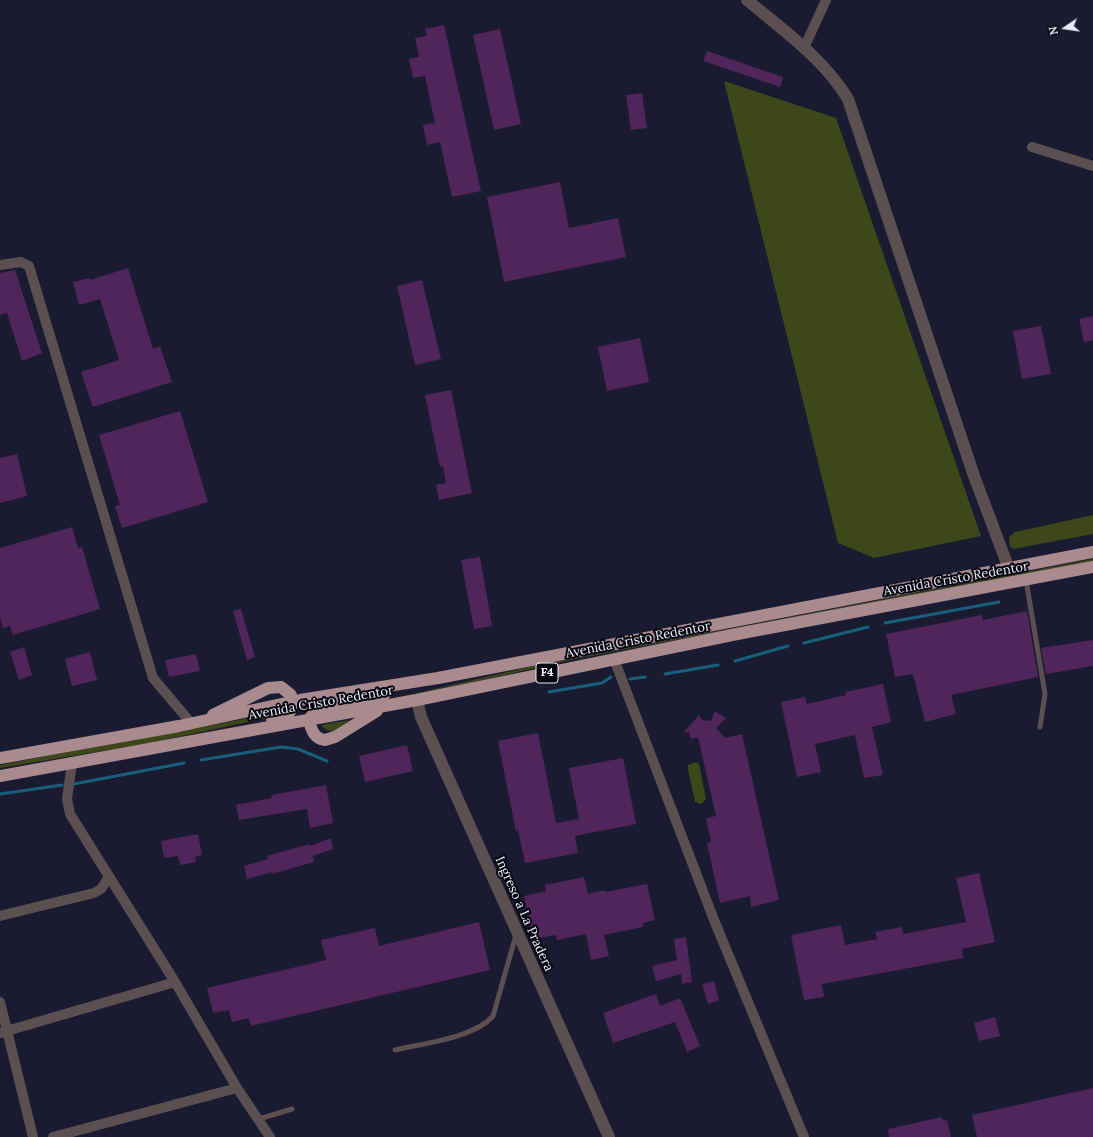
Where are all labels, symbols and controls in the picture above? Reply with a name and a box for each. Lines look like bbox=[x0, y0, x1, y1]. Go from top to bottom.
north arrow bbox=[1045, 8, 1085, 48]
text: N bbox=[1046, 25, 1061, 36]
street label: Avenida Cristo Redentor bbox=[882, 559, 1030, 599]
street label: Avenida Cristo Redentor bbox=[564, 618, 712, 662]
road number: F4 bbox=[536, 663, 558, 683]
street label: Avenida Cristo Redentor bbox=[247, 683, 395, 723]
street label: Ingreso a La Pradera bbox=[492, 854, 556, 974]

